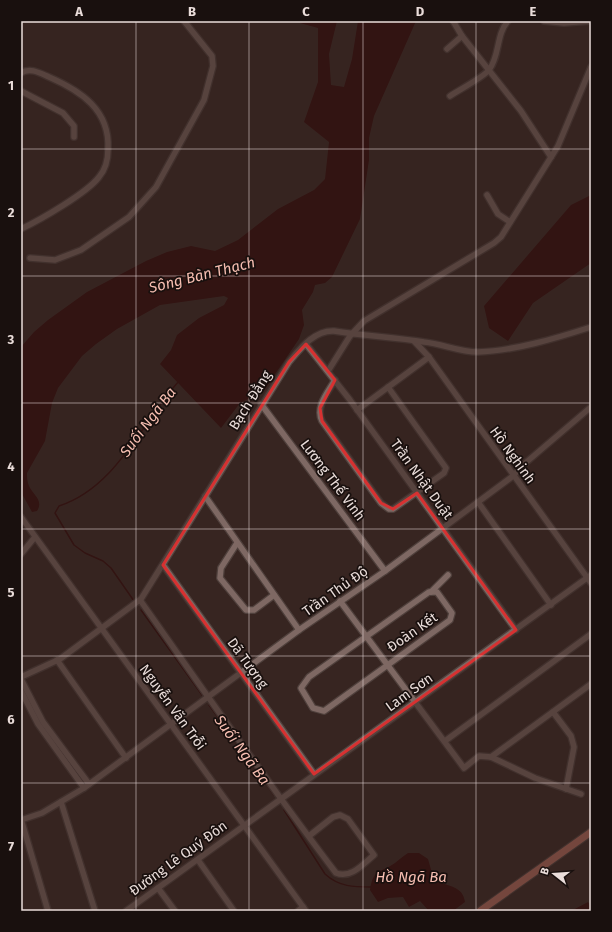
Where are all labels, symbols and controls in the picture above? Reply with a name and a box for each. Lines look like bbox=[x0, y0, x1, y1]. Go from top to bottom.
text: A bbox=[74, 4, 83, 19]
text: B bbox=[188, 4, 196, 19]
text: C bbox=[302, 4, 310, 19]
text: D bbox=[416, 4, 425, 19]
text: E bbox=[530, 4, 537, 19]
text: 1 bbox=[8, 78, 14, 93]
text: 2 bbox=[8, 205, 15, 220]
water label: Sông Bàn Thạch bbox=[146, 253, 257, 297]
text: 3 bbox=[7, 332, 15, 347]
street label: Bạch Đằng bbox=[225, 366, 276, 433]
water label: Suối Ngã Ba bbox=[115, 384, 180, 461]
street label: Hồ Nghinh bbox=[486, 423, 540, 487]
street label: Trần Nhật Duật bbox=[387, 435, 458, 524]
street label: Lương Thế Vinh bbox=[297, 436, 369, 524]
text: 4 bbox=[7, 459, 15, 474]
street label: Trần Thủ Độ bbox=[299, 562, 371, 620]
text: 5 bbox=[8, 585, 15, 600]
street label: Đoàn Kết bbox=[383, 608, 441, 656]
street label: Dã Tượng bbox=[223, 635, 272, 693]
street label: Nguyễn Văn Trỗi bbox=[136, 661, 209, 754]
street label: Lam Sơn bbox=[382, 670, 436, 715]
water label: Suối Ngã Ba bbox=[210, 711, 273, 789]
text: 6 bbox=[7, 712, 15, 727]
street label: Đường Lê Quý Đôn bbox=[126, 817, 231, 900]
text: 7 bbox=[8, 839, 14, 854]
north arrow bbox=[534, 854, 574, 894]
text: B bbox=[538, 866, 552, 876]
water label: Hồ Ngã Ba bbox=[375, 868, 447, 886]

